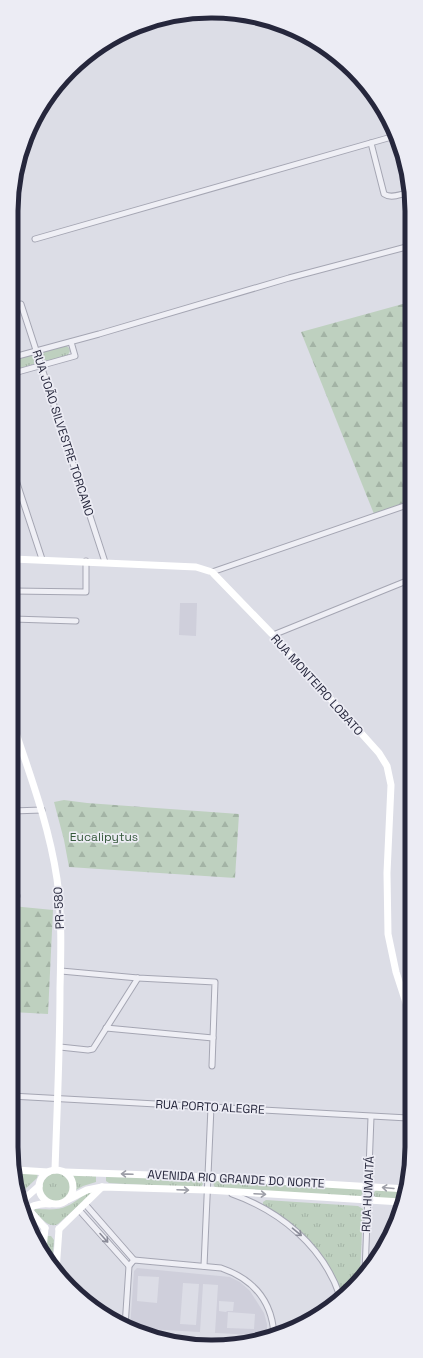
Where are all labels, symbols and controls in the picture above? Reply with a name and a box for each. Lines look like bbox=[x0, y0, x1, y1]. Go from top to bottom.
street label: RUA JOÃO SILVESTRE TORCANO bbox=[29, 348, 97, 518]
street label: RUA MONTEIRO LOBATO bbox=[267, 631, 367, 739]
park label: Eucalipytus bbox=[70, 829, 138, 845]
street label: PR-580 bbox=[50, 886, 68, 930]
street label: RUA PORTO ALEGRE bbox=[155, 1096, 265, 1118]
street label: RUA HUMAITÁ bbox=[358, 1155, 378, 1233]
street label: AVENIDA RIO GRANDE DO NORTE bbox=[147, 1166, 325, 1192]
one-way arrow bbox=[121, 1170, 134, 1178]
one-way arrow bbox=[382, 1184, 395, 1191]
one-way arrow bbox=[176, 1186, 189, 1193]
one-way arrow bbox=[253, 1190, 266, 1197]
one-way arrow bbox=[291, 1228, 302, 1237]
one-way arrow bbox=[99, 1232, 108, 1243]

